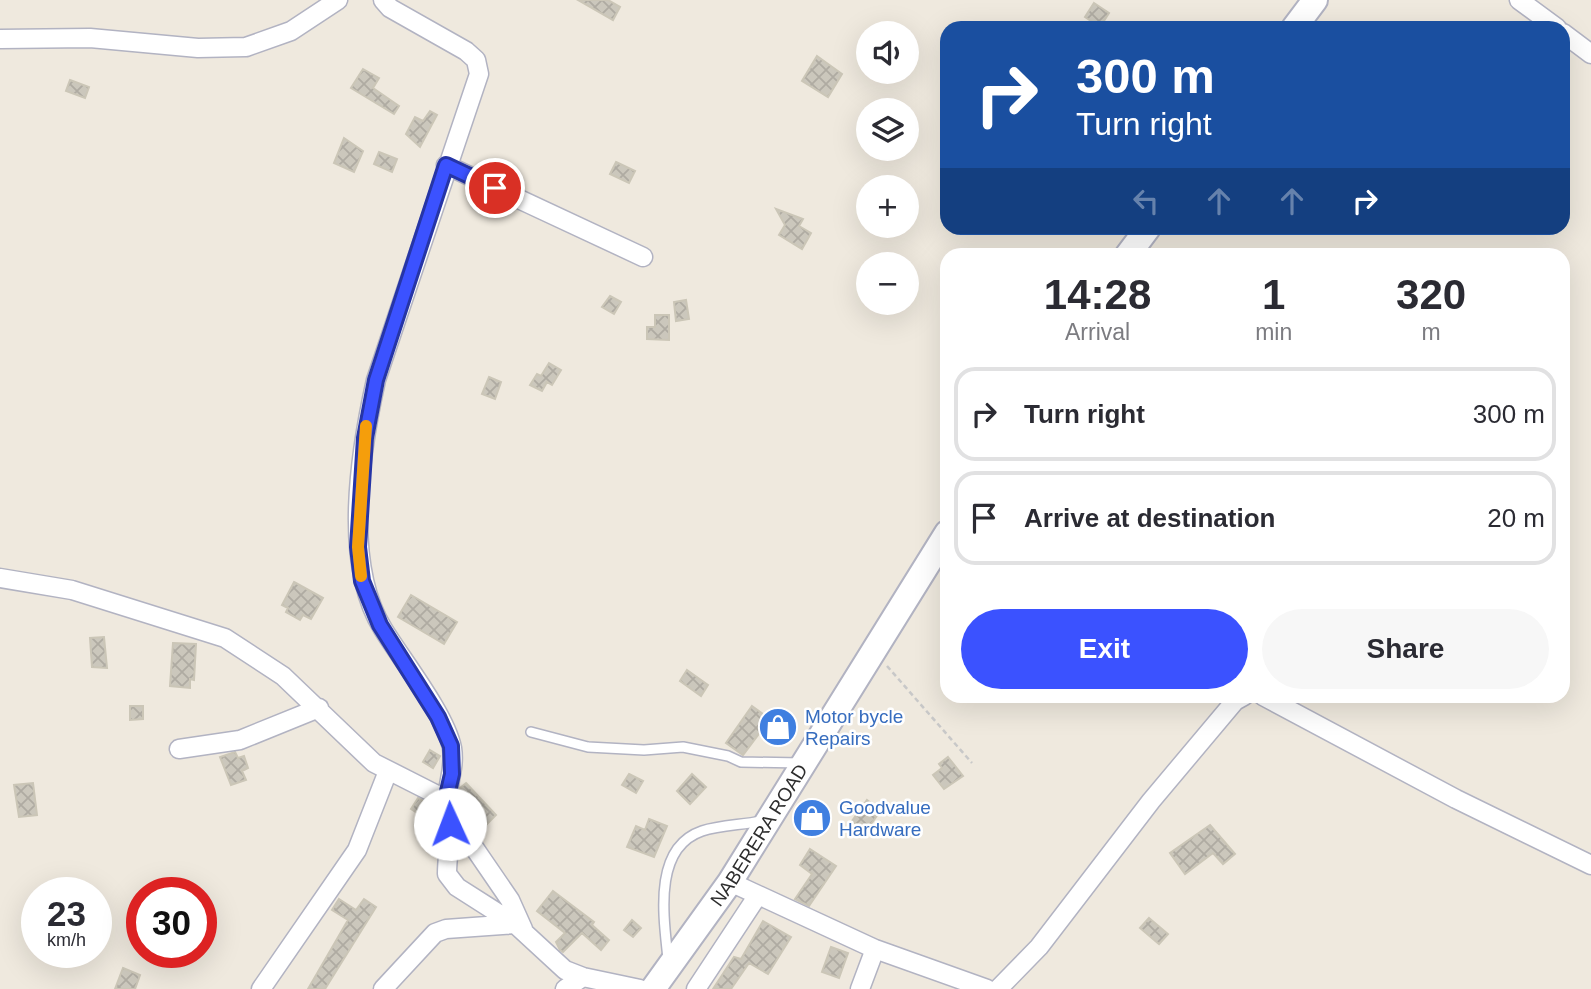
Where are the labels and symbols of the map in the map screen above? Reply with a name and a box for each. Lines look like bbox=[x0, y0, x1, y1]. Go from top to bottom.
pin bbox=[465, 158, 525, 218]
shop icon: Motor bycle Repairs bbox=[757, 706, 799, 748]
place label: Motor bycle Repairs bbox=[805, 706, 903, 749]
street label: NABERERA ROAD bbox=[706, 760, 811, 910]
position arrow bbox=[413, 787, 487, 861]
shop icon: Goodvalue Hardware bbox=[791, 797, 833, 839]
place label: Goodvalue Hardware bbox=[839, 797, 931, 840]
speed limit sign: 30 bbox=[126, 877, 217, 968]

